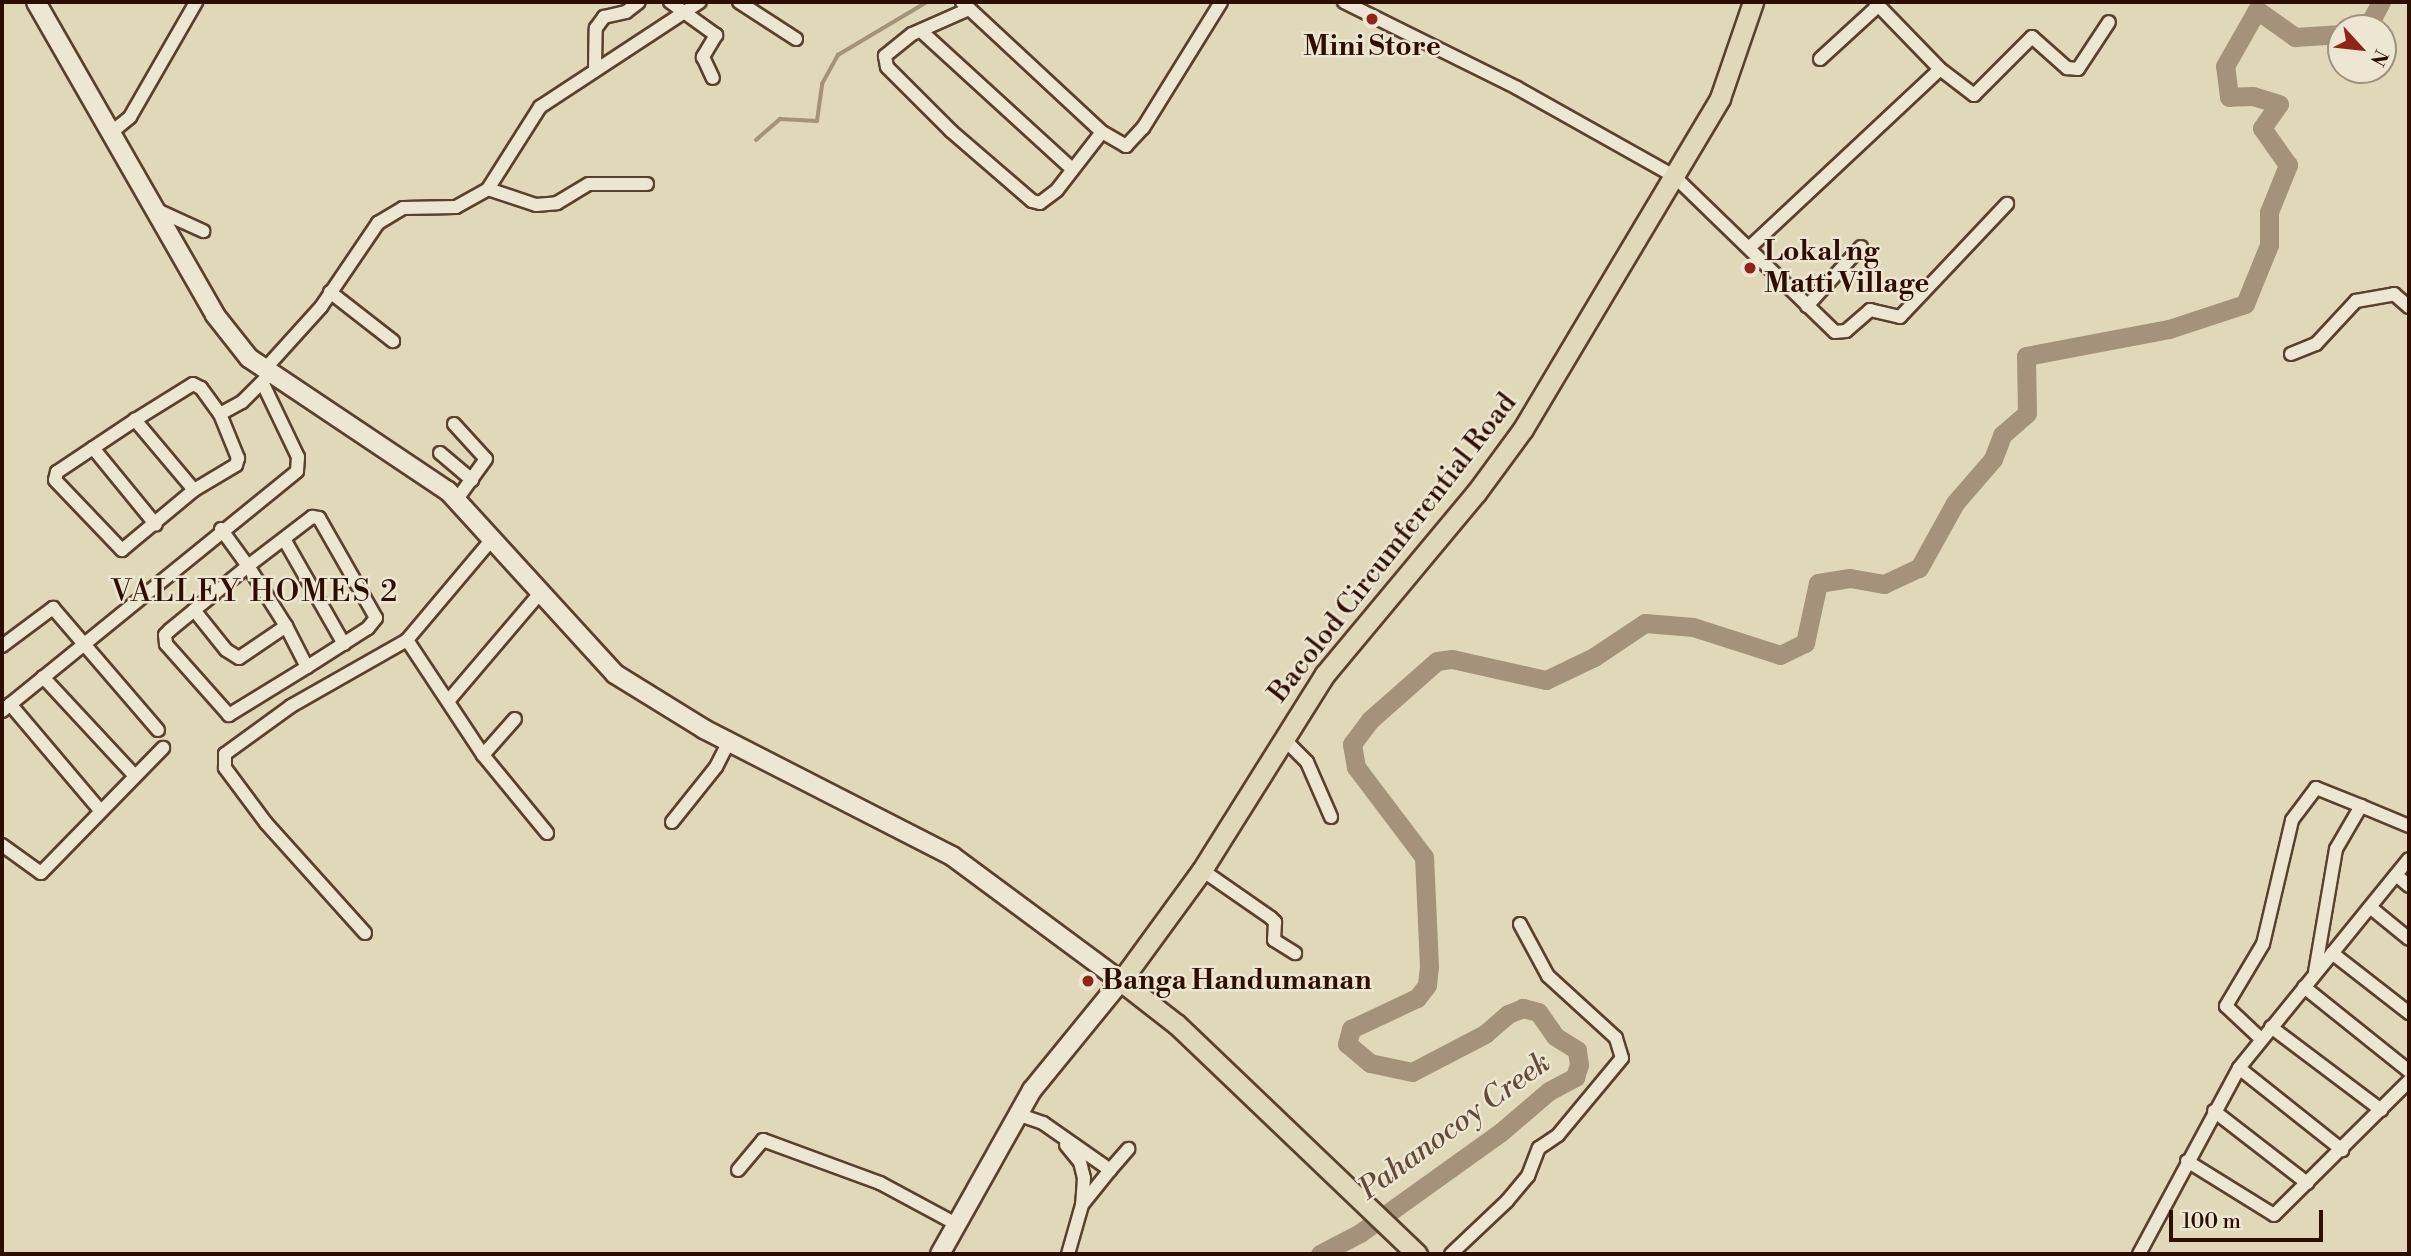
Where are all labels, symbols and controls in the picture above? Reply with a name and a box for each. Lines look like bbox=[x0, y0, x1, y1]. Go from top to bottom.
marker: Mini Store bbox=[1364, 11, 1380, 27]
north arrow bbox=[2327, 14, 2397, 84]
place label: Mini Store bbox=[1303, 30, 1441, 64]
text: N bbox=[2365, 45, 2393, 70]
place label: Lokal ng Matti Village bbox=[1764, 235, 1929, 301]
marker: Lokal ng Matti Village bbox=[1742, 260, 1758, 276]
street label: Bacolod Circumferential Road bbox=[1262, 387, 1524, 709]
district label: VALLEY HOMES 2 bbox=[113, 574, 397, 610]
place label: Banga Handumanan bbox=[1102, 964, 1372, 998]
marker: Banga Handumanan bbox=[1080, 973, 1096, 989]
water label: Pahanocoy Creek bbox=[1352, 1045, 1558, 1207]
scale bar bbox=[2173, 1196, 2327, 1240]
text: 100 m bbox=[2182, 1209, 2241, 1235]

